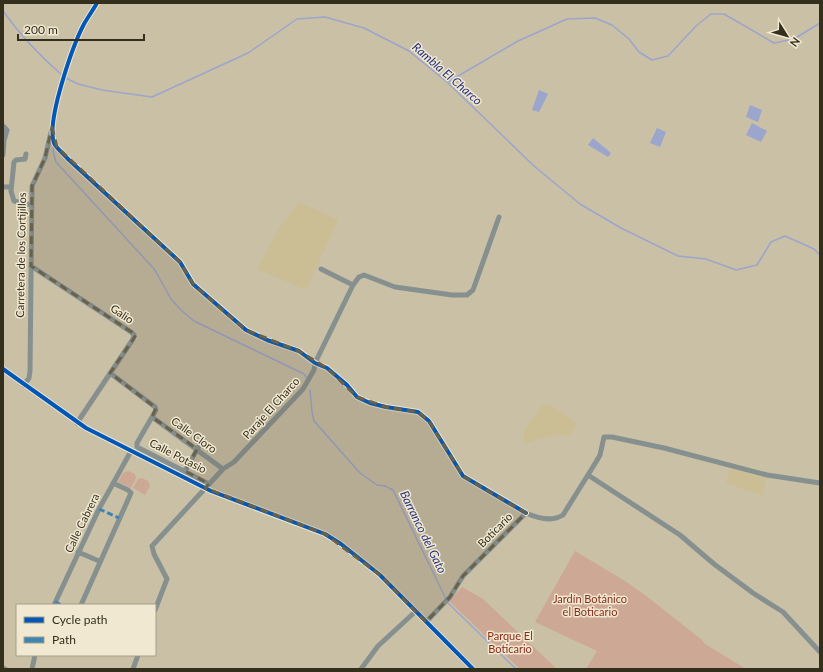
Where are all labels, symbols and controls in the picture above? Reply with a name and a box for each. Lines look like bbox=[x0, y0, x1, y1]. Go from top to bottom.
scale bar bbox=[18, 16, 144, 42]
north arrow bbox=[767, 16, 807, 56]
text: 200 m bbox=[24, 22, 58, 37]
text: N bbox=[788, 35, 803, 50]
water label: Rambla El Charco bbox=[409, 39, 485, 108]
street label: Carretera de los Cortijillos bbox=[13, 192, 28, 318]
street label: Galio bbox=[108, 301, 136, 326]
street label: Paraje El Charco bbox=[240, 374, 302, 441]
street label: Calle Cloro bbox=[169, 414, 219, 455]
street label: Calle Potasio bbox=[148, 436, 209, 475]
water label: Barranco del Gato bbox=[397, 488, 450, 576]
street label: Calle Cabrera bbox=[62, 491, 102, 555]
street label: Boticario bbox=[475, 510, 515, 550]
park label: Jardín Botánico el Boticario bbox=[553, 592, 627, 618]
legend bbox=[16, 604, 156, 656]
text: Cycle path bbox=[52, 612, 107, 627]
park label: Parque El Boticario bbox=[487, 629, 533, 655]
text: Path bbox=[52, 632, 76, 647]

